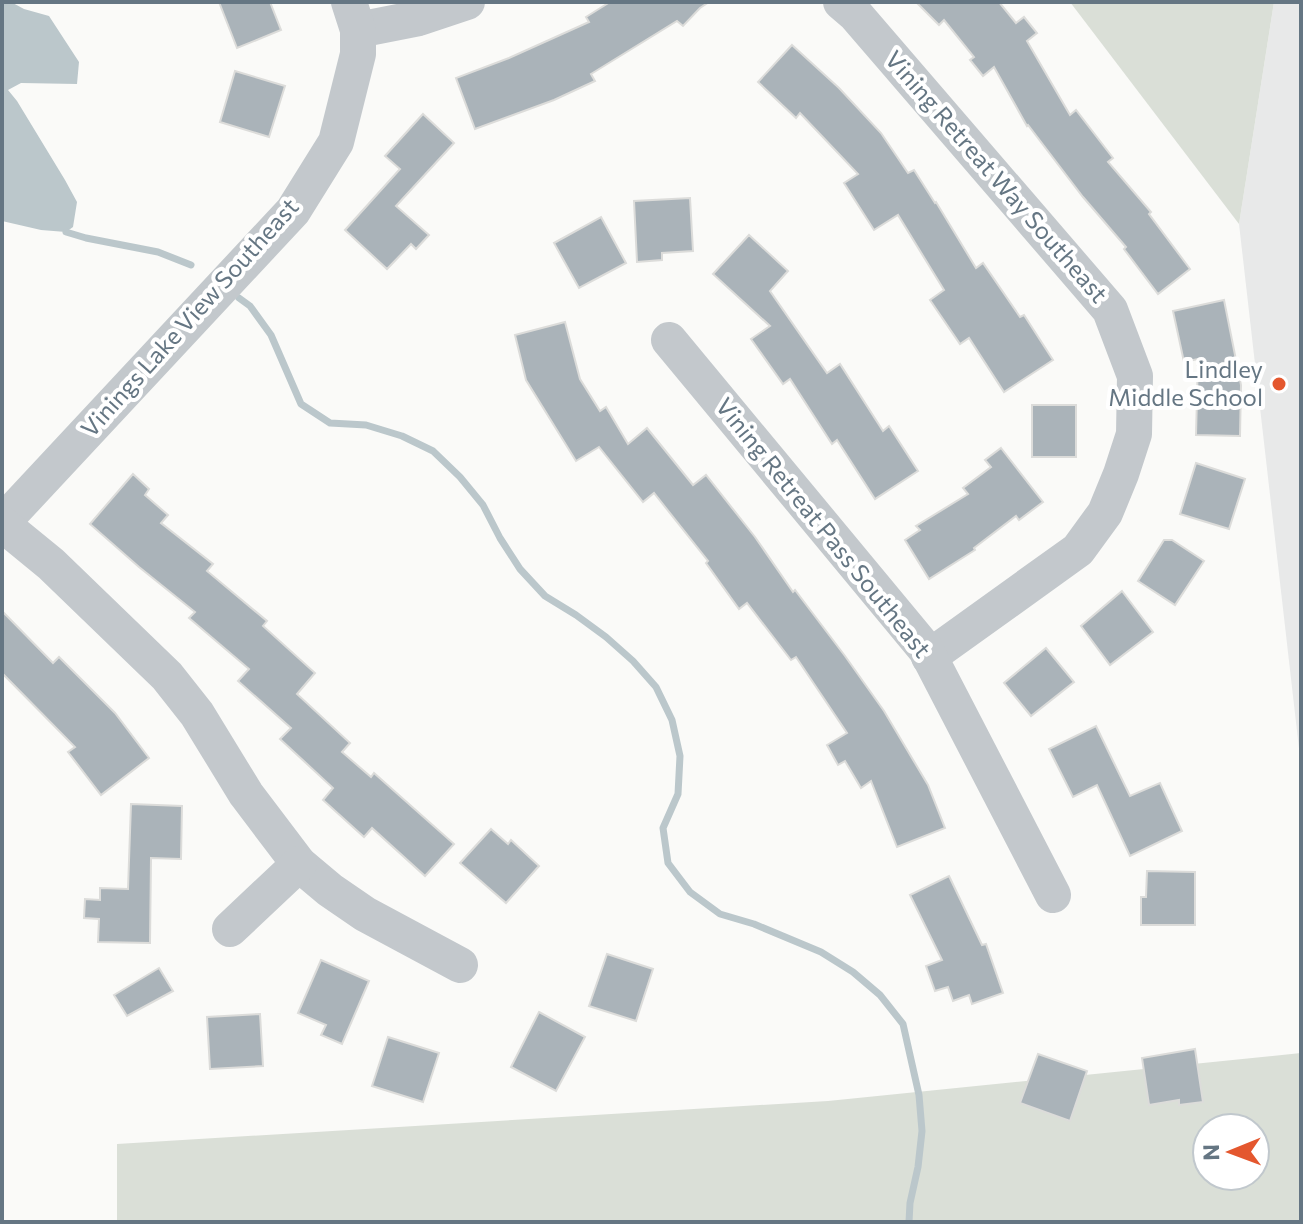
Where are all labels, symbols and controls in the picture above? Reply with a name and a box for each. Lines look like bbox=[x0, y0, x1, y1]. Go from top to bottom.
street label: Vining Retreat Way Southeast bbox=[880, 44, 1115, 308]
street label: Vinings Lake View Southeast bbox=[74, 192, 304, 442]
place label: Lindley Middle School bbox=[1108, 354, 1263, 411]
marker: Lindley Middle School bbox=[1270, 375, 1288, 393]
street label: Vining Retreat Pass Southeast bbox=[710, 391, 938, 663]
north arrow bbox=[1191, 1112, 1271, 1192]
text: N bbox=[1197, 1144, 1224, 1161]

